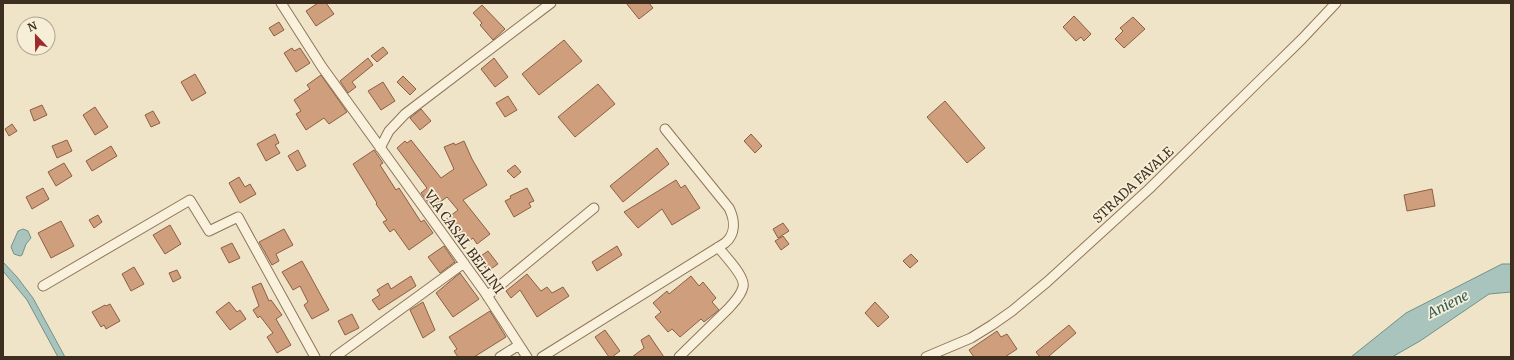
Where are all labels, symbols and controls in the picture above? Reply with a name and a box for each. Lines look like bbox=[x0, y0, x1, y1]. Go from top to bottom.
north arrow bbox=[16, 16, 56, 56]
text: N bbox=[26, 18, 39, 35]
street label: STRADA FAVALE bbox=[1089, 143, 1178, 227]
street label: VIA CASAL BELLINI bbox=[420, 186, 507, 297]
water label: Aniene bbox=[1423, 286, 1472, 322]

